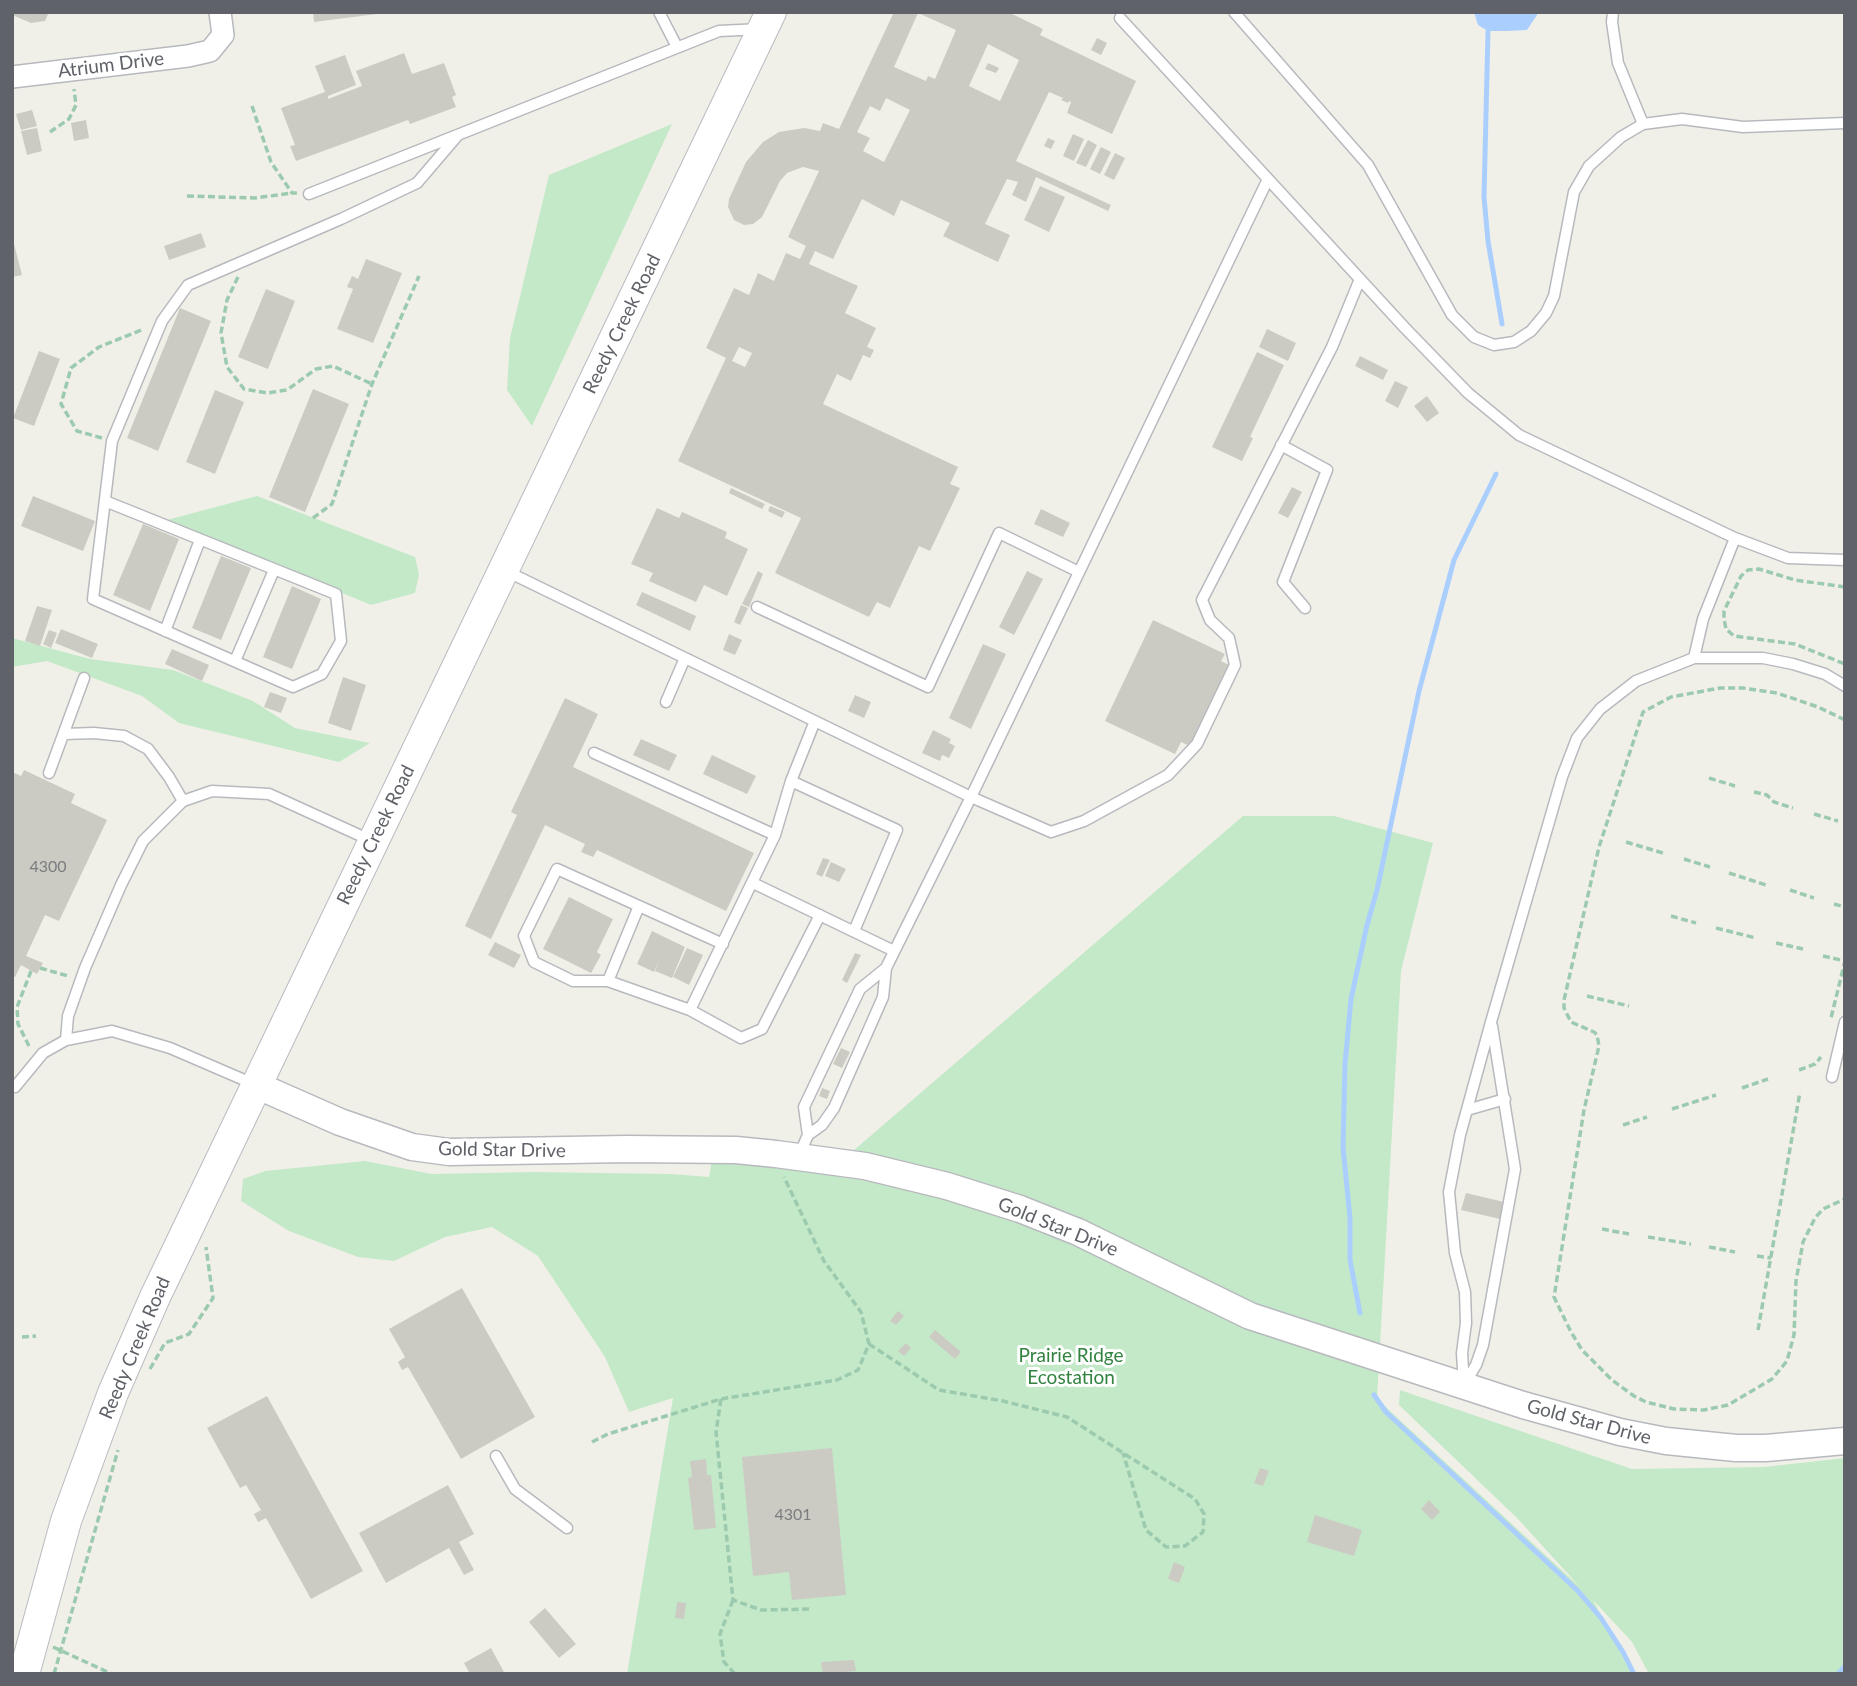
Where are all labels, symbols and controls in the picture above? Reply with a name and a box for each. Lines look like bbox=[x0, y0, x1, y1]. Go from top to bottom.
street label: Atrium Drive bbox=[57, 47, 165, 83]
street label: Reedy Creek Road bbox=[578, 250, 666, 398]
street label: Reedy Creek Road bbox=[332, 761, 420, 909]
house number: 4300 bbox=[29, 857, 67, 877]
street label: Gold Star Drive bbox=[438, 1137, 566, 1163]
street label: Gold Star Drive bbox=[995, 1193, 1121, 1261]
street label: Reedy Creek Road bbox=[95, 1273, 175, 1423]
park label: Prairie Ridge Ecostation bbox=[1018, 1345, 1124, 1389]
street label: Gold Star Drive bbox=[1524, 1394, 1654, 1450]
house number: 4301 bbox=[774, 1505, 812, 1525]

